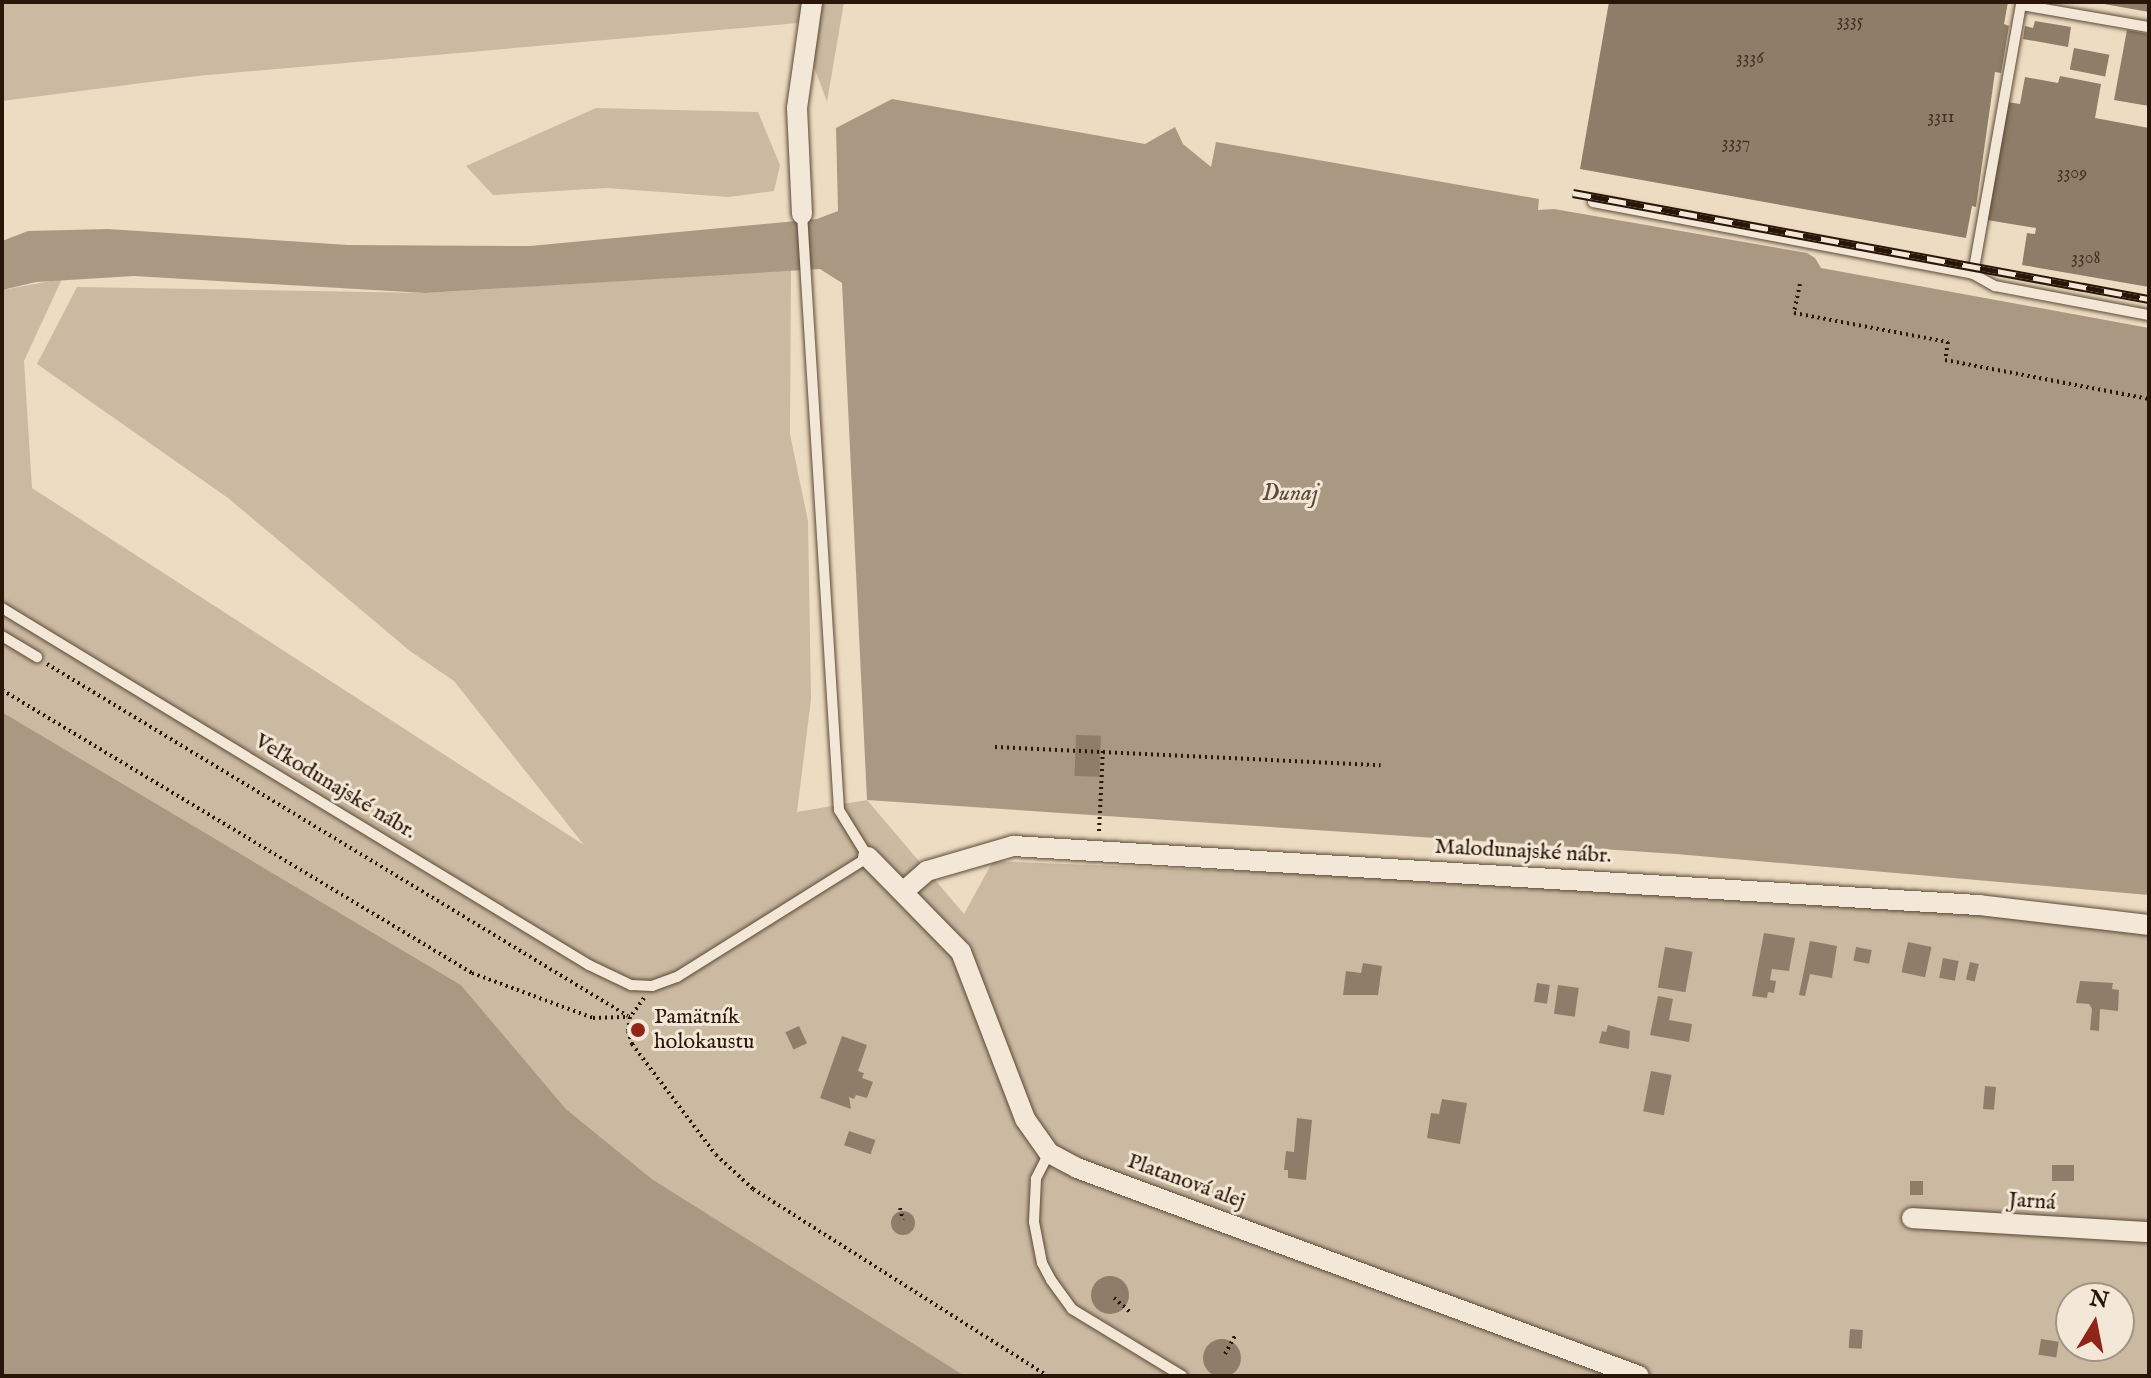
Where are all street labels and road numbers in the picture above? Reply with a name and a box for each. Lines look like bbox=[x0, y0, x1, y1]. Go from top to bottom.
street label: Veľkodunajské nábr. bbox=[249, 728, 421, 846]
street label: Malodunajské nábr. bbox=[1434, 834, 1612, 870]
street label: Platanová alej bbox=[1123, 1148, 1249, 1216]
street label: Jarná bbox=[2008, 1187, 2056, 1217]

